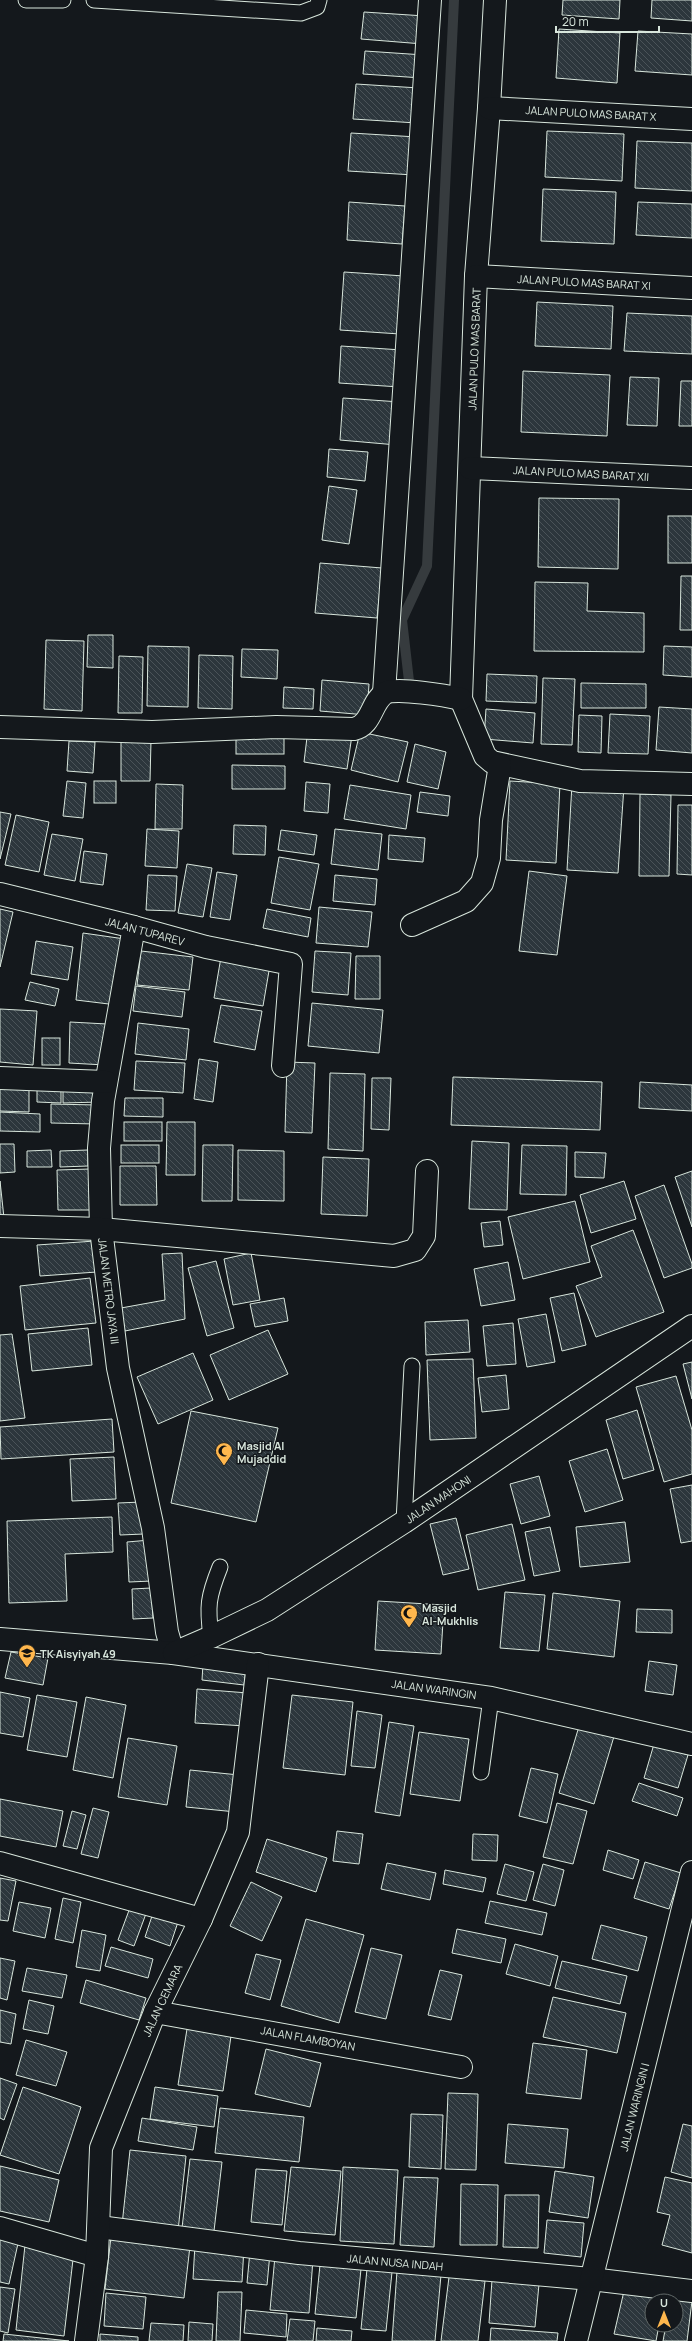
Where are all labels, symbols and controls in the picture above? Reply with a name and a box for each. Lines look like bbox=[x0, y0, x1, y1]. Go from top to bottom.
scale bar bbox=[556, 8, 659, 34]
text: 20 m bbox=[562, 13, 589, 30]
street label: JALAN PULO MAS BARAT X bbox=[525, 102, 657, 124]
street label: JALAN PULO MAS BARAT XI bbox=[517, 271, 651, 293]
street label: JALAN PULO MAS BARAT bbox=[464, 287, 484, 411]
street label: JALAN PULO MAS BARAT XII bbox=[513, 462, 649, 484]
street label: JALAN TUPAREV bbox=[104, 913, 187, 949]
street label: JALAN METRO JAYA III bbox=[95, 1237, 123, 1345]
place label: Masjid Al Mujaddid bbox=[237, 1438, 286, 1466]
mosque icon: Masjid Al Mujaddid bbox=[214, 1441, 234, 1466]
street label: JALAN MAHONI bbox=[402, 1472, 474, 1526]
place label: Masjid Al-Mukhlis bbox=[422, 1600, 478, 1628]
mosque icon: Masjid Al-Mukhlis bbox=[399, 1603, 419, 1628]
school or university icon: TK Aisyiyah 49 bbox=[17, 1643, 37, 1668]
place label: TK Aisyiyah 49 bbox=[40, 1646, 116, 1661]
street label: JALAN WARINGIN bbox=[391, 1676, 477, 1702]
street label: JALAN CEMARA bbox=[139, 1961, 185, 2039]
street label: JALAN FLAMBOYAN bbox=[260, 2022, 356, 2054]
street label: JALAN WARINGIN I bbox=[616, 2061, 652, 2153]
street label: JALAN NUSA INDAH bbox=[346, 2250, 444, 2274]
north arrow bbox=[644, 2293, 684, 2333]
text: U bbox=[660, 2295, 668, 2310]

